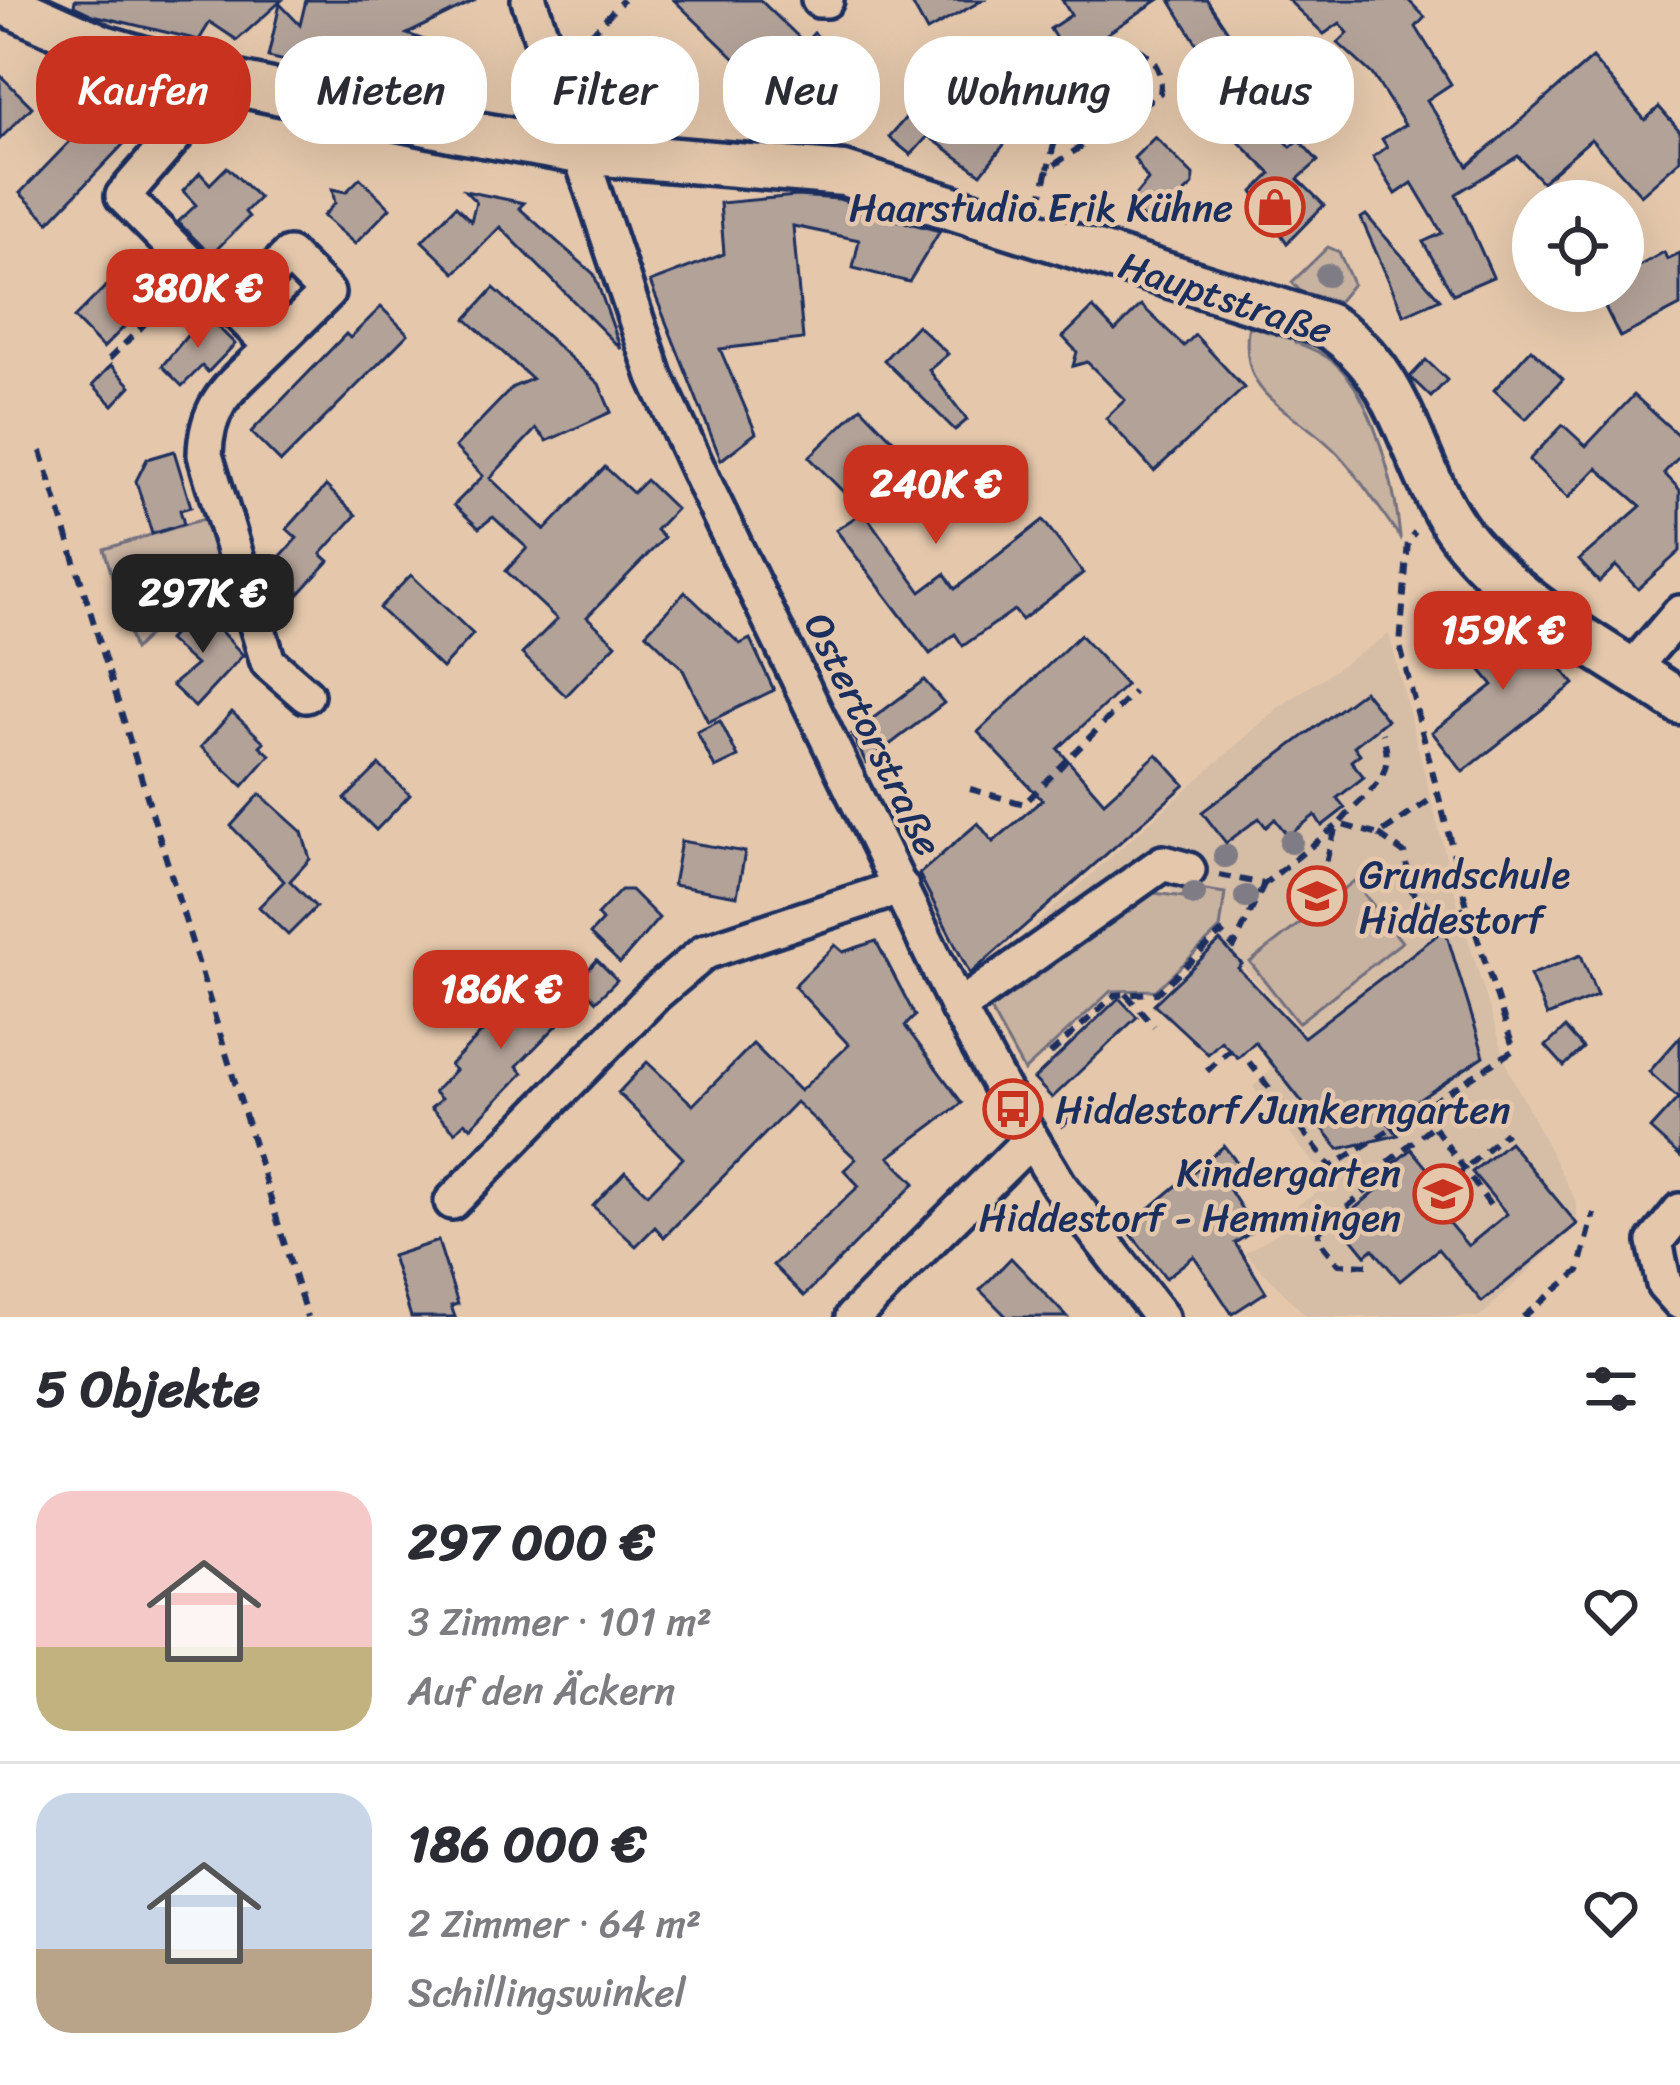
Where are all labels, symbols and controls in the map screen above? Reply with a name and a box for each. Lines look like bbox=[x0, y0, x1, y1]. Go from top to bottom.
chip: Kaufen bbox=[36, 36, 251, 144]
chip: Mieten bbox=[275, 36, 487, 144]
chip: Filter bbox=[511, 36, 699, 144]
chip: Neu bbox=[723, 36, 880, 144]
chip: Wohnung bbox=[904, 36, 1153, 144]
chip: Haus bbox=[1177, 36, 1354, 144]
place label: Haarstudio Erik Kühne bbox=[849, 173, 1233, 242]
shop icon: Haarstudio Erik Kühne bbox=[1244, 176, 1306, 238]
map controls bbox=[1512, 180, 1644, 312]
button: locate bbox=[1512, 180, 1644, 312]
street label: Hauptstraße bbox=[1110, 230, 1342, 364]
pin: 380K € bbox=[100, 249, 296, 351]
text: 380K € bbox=[133, 253, 263, 322]
pin: 240K € bbox=[838, 445, 1034, 547]
text: 240K € bbox=[870, 449, 1002, 518]
pin: 297K € bbox=[105, 554, 301, 656]
text: 297K € bbox=[139, 558, 267, 627]
pin: 159K € bbox=[1405, 591, 1601, 693]
text: 159K € bbox=[1441, 595, 1565, 664]
street label: Ostertorstraße bbox=[785, 600, 963, 868]
place label: Grundschule Hiddestorf bbox=[1359, 840, 1571, 954]
school or university icon: Grundschule Hiddestorf bbox=[1286, 865, 1348, 927]
pin: 186K € bbox=[403, 950, 599, 1052]
text: 186K € bbox=[440, 954, 562, 1023]
place label: Hiddestorf/Junkerngarten bbox=[1055, 1075, 1510, 1144]
bus stop icon: Hiddestorf/Junkerngarten bbox=[982, 1078, 1044, 1140]
place label: Kindergarten Hiddestorf - Hemmingen bbox=[979, 1138, 1401, 1252]
school or university icon: Kindergarten Hiddestorf - Hemmingen bbox=[1412, 1163, 1474, 1225]
text: 5 Objekte bbox=[36, 1344, 260, 1434]
icon: filters bbox=[1578, 1356, 1644, 1422]
text: 297 000 € bbox=[408, 1497, 655, 1587]
icon: home bbox=[132, 1539, 276, 1683]
icon: heart bbox=[1578, 1578, 1644, 1644]
text: 3 Zimmer · 101 m² bbox=[408, 1587, 712, 1656]
text: Auf den Äckern bbox=[408, 1656, 675, 1725]
text: 186 000 € bbox=[408, 1799, 647, 1889]
icon: home bbox=[132, 1841, 276, 1985]
icon: heart bbox=[1578, 1880, 1644, 1946]
text: 2 Zimmer · 64 m² bbox=[408, 1889, 701, 1958]
text: Schillingswinkel bbox=[408, 1958, 686, 2027]

